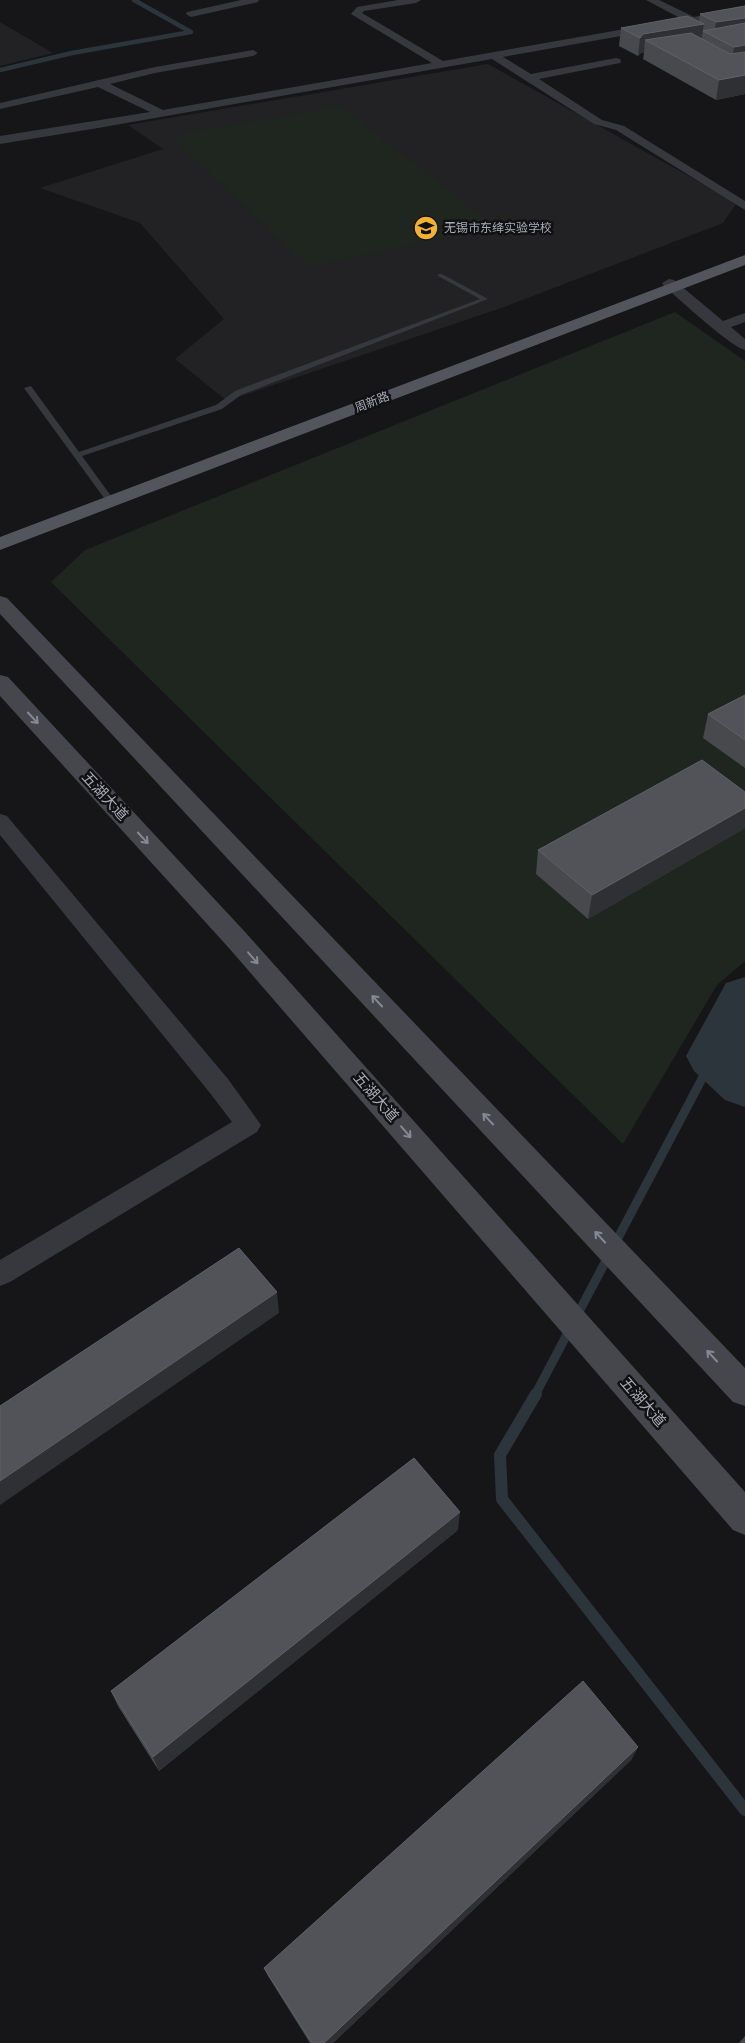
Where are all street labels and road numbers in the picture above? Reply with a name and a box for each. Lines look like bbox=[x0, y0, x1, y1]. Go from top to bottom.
street label: 周新路 bbox=[353, 389, 391, 415]
street label: 五湖大道 bbox=[78, 768, 132, 824]
street label: 五湖大道 bbox=[350, 1068, 402, 1126]
street label: 五湖大道 bbox=[617, 1373, 669, 1431]

